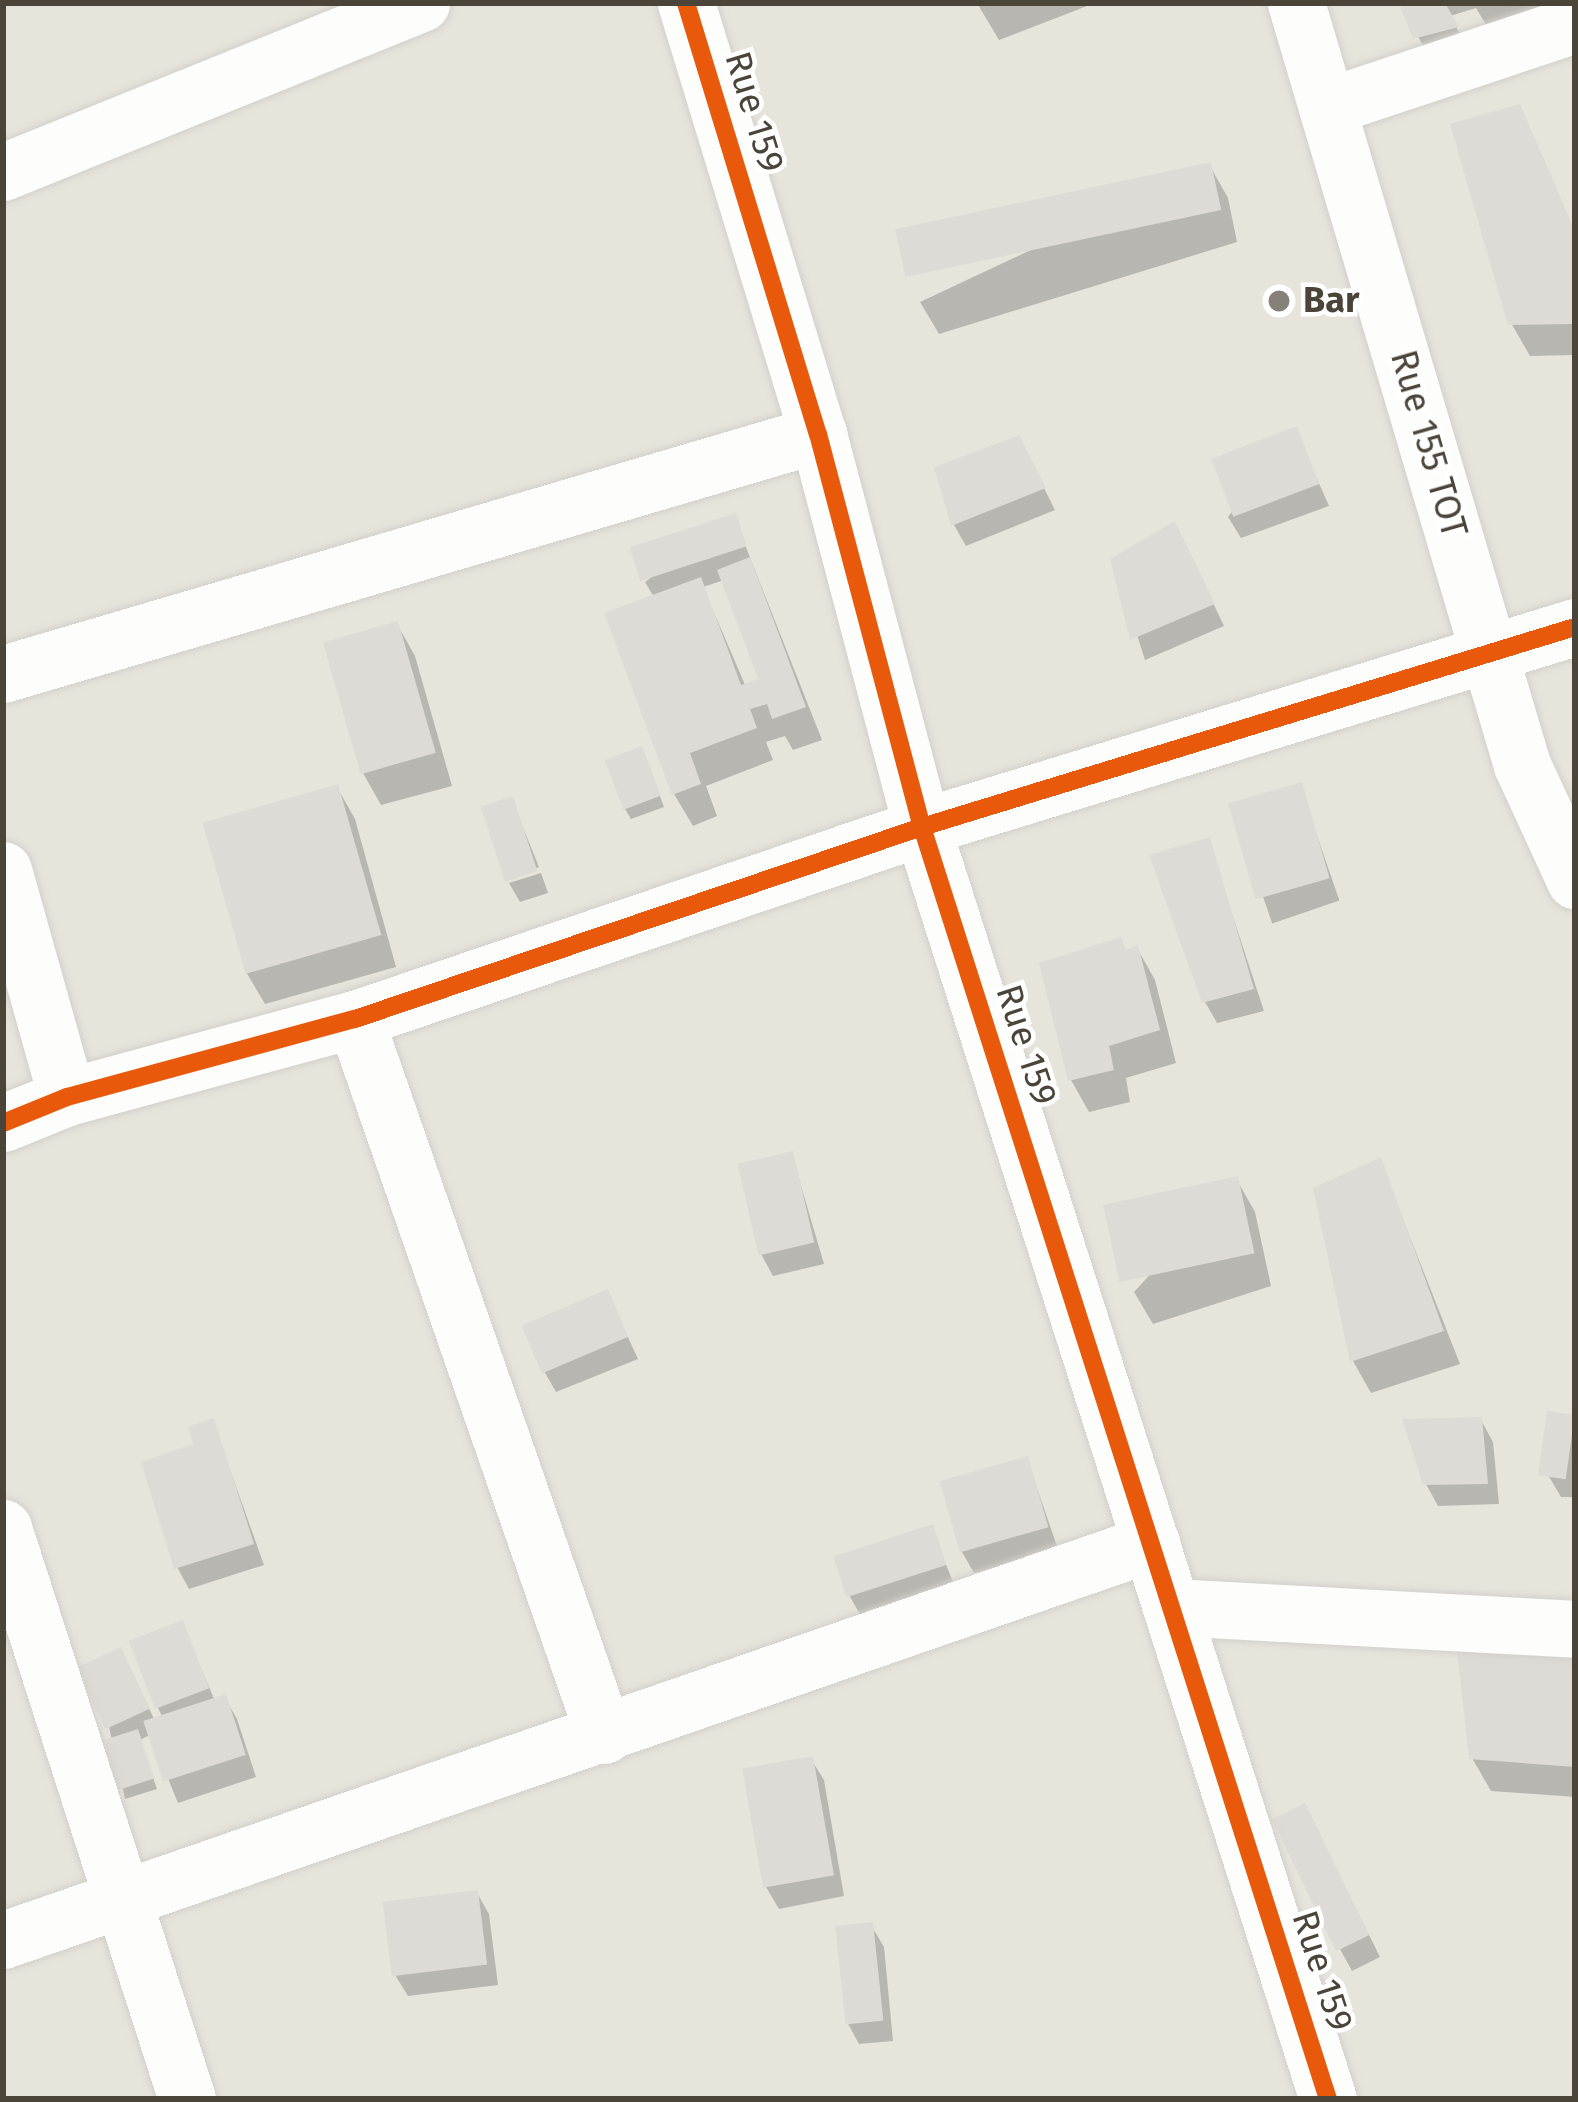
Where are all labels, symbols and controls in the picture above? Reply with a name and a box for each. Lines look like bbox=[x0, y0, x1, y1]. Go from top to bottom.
street label: Rue 159 bbox=[715, 46, 793, 178]
place label: Bar bbox=[1303, 279, 1359, 323]
marker: Bar bbox=[1266, 288, 1292, 314]
street label: Rue 155 TOT bbox=[1381, 346, 1475, 542]
street label: Rue 159 bbox=[986, 979, 1066, 1111]
street label: Rue 159 bbox=[1282, 1905, 1362, 2037]

